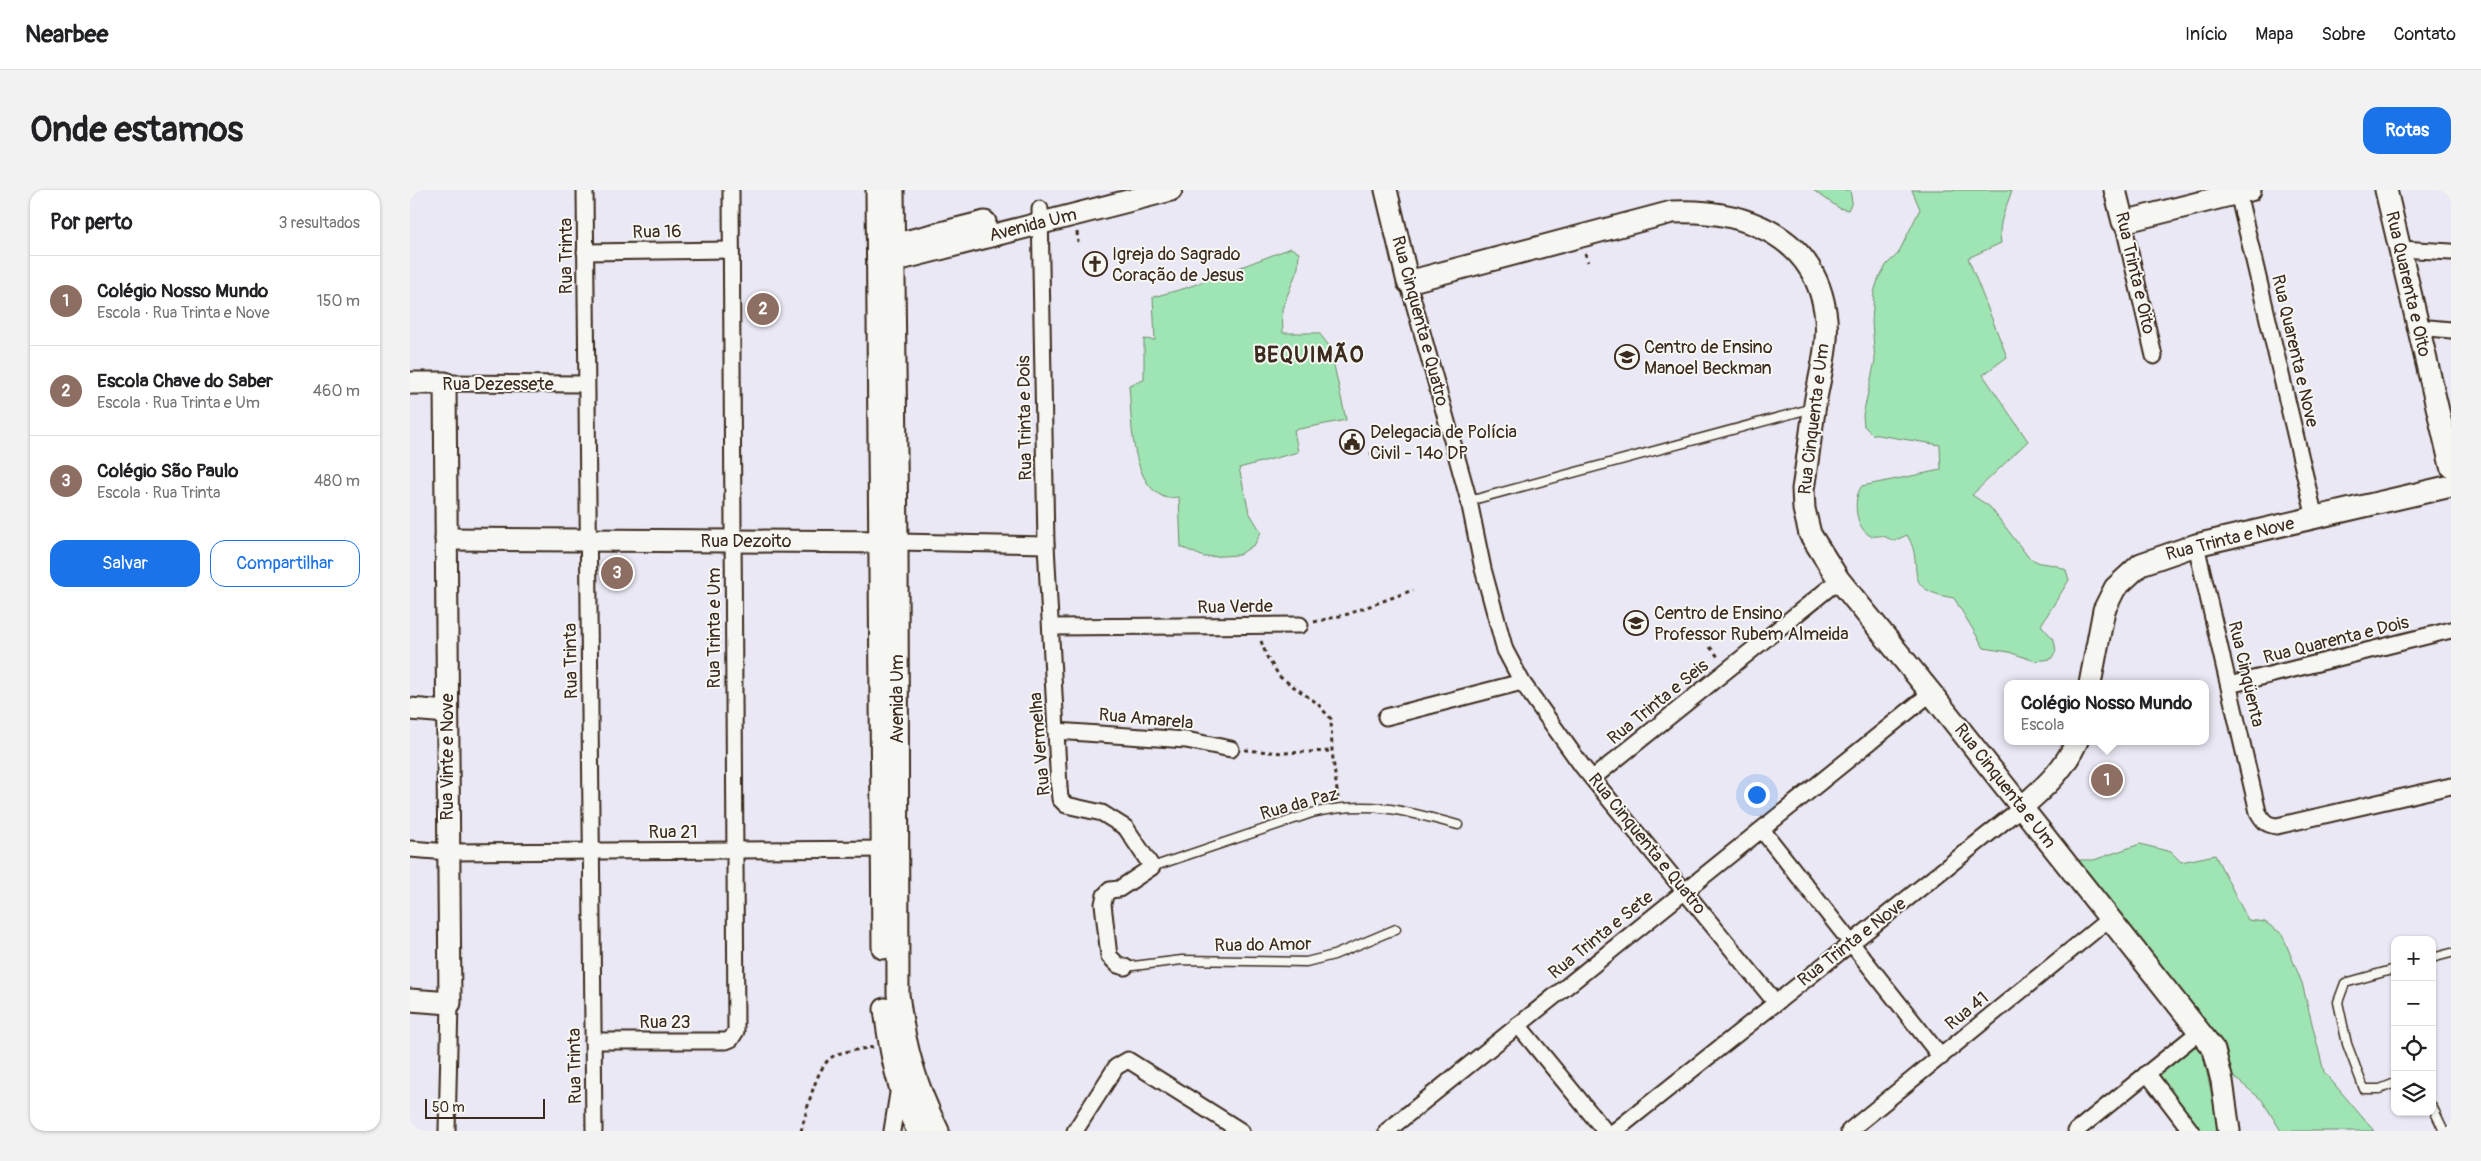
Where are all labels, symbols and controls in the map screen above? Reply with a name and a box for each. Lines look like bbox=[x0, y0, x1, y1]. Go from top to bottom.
text: Nearbee bbox=[25, 20, 108, 49]
text: Início bbox=[2185, 23, 2227, 46]
text: Mapa bbox=[2255, 23, 2293, 46]
text: Sobre bbox=[2321, 23, 2365, 46]
text: Contato bbox=[2393, 23, 2456, 46]
button: Rotas bbox=[2363, 107, 2451, 154]
text: Onde estamos bbox=[30, 108, 243, 152]
street label: Avenida Um bbox=[987, 203, 1079, 247]
text: Por perto bbox=[50, 209, 132, 236]
street label: Rua Quarenta e Oito bbox=[2380, 209, 2436, 359]
street label: Rua Trinta e Oito bbox=[2110, 210, 2160, 337]
text: 3 resultados bbox=[278, 213, 360, 233]
street label: Rua Trinta bbox=[555, 218, 578, 294]
street label: Rua 16 bbox=[632, 220, 682, 244]
street label: Rua Cinquenta e Quatro bbox=[1386, 233, 1454, 409]
place label: Igreja do Sagrado Coração de Jesus bbox=[1112, 243, 1244, 287]
church icon: Igreja do Sagrado Coração de Jesus bbox=[1082, 251, 1108, 277]
street label: Rua Quarenta e Nove bbox=[2266, 272, 2324, 430]
text: Colégio Nosso Mundo bbox=[97, 279, 268, 303]
pin: 2 bbox=[747, 290, 779, 328]
text: 1 bbox=[63, 291, 69, 311]
text: 150 m bbox=[316, 291, 360, 311]
text: Escola · Rua Trinta e Nove bbox=[97, 303, 270, 323]
place label: Centro de Ensino Manoel Beckman bbox=[1644, 336, 1773, 380]
district label: BEQUIMÃO bbox=[1254, 341, 1364, 369]
street label: Rua Cinquenta e Um bbox=[1793, 342, 1835, 496]
school or university icon: Centro de Ensino Manoel Beckman bbox=[1614, 344, 1640, 370]
street label: Rua Trinta e Dois bbox=[1012, 355, 1038, 481]
text: Escola Chave do Saber bbox=[97, 369, 273, 393]
street label: Rua Dezessete bbox=[442, 373, 554, 396]
text: 2 bbox=[62, 381, 70, 401]
text: 460 m bbox=[313, 381, 360, 401]
text: Escola · Rua Trinta e Um bbox=[97, 393, 260, 413]
place label: Delegacia de Polícia Civil - 14º DP bbox=[1370, 421, 1517, 465]
public building icon: Delegacia de Polícia Civil - 14º DP bbox=[1339, 429, 1365, 455]
text: Colégio São Paulo bbox=[97, 459, 239, 483]
text: 3 bbox=[62, 471, 70, 491]
text: 480 m bbox=[314, 471, 360, 491]
text: Escola · Rua Trinta bbox=[97, 483, 220, 503]
street label: Rua Trinta e Nove bbox=[2163, 512, 2297, 566]
street label: Rua Dezoito bbox=[700, 530, 792, 553]
button: Salvar bbox=[50, 540, 200, 587]
button: Compartilhar bbox=[210, 540, 360, 587]
pin: 3 bbox=[601, 554, 633, 592]
street label: Rua Trinta e Um bbox=[703, 568, 726, 688]
street label: Rua Verde bbox=[1197, 595, 1273, 619]
place label: Centro de Ensino Professor Rubem Almeida bbox=[1654, 602, 1849, 646]
school or university icon: Centro de Ensino Professor Rubem Almeida bbox=[1623, 610, 1649, 636]
street label: Rua Quarenta e Dois bbox=[2261, 611, 2411, 669]
street label: Rua Cinqüenta bbox=[2223, 619, 2269, 729]
street label: Rua Trinta bbox=[559, 623, 583, 699]
street label: Avenida Um bbox=[886, 654, 909, 744]
street label: Rua Trinta e Seis bbox=[1603, 654, 1713, 750]
popup bbox=[2004, 680, 2209, 745]
street label: Rua Vermelha bbox=[1024, 691, 1056, 797]
text: Colégio Nosso Mundo bbox=[2021, 691, 2192, 715]
street label: Rua Vinte e Nove bbox=[436, 693, 459, 821]
street label: Rua Amarela bbox=[1098, 703, 1194, 735]
text: Escola bbox=[2021, 715, 2064, 735]
street label: Rua Cinquenta e Um bbox=[1949, 719, 2061, 853]
pin: 1 bbox=[2091, 761, 2123, 799]
street label: Rua Cinquenta e Quatro bbox=[1583, 769, 1711, 920]
your location bbox=[1744, 782, 1770, 808]
street label: Rua da Paz bbox=[1257, 783, 1341, 825]
street label: Rua 21 bbox=[649, 821, 697, 844]
street label: Rua Trinta e Sete bbox=[1544, 886, 1658, 984]
street label: Rua Trinta e Nove bbox=[1793, 892, 1911, 992]
street label: Rua do Amor bbox=[1214, 933, 1312, 957]
map controls bbox=[2391, 936, 2436, 1116]
button: + bbox=[2391, 936, 2436, 981]
button: − bbox=[2391, 981, 2436, 1026]
street label: Rua 41 bbox=[1941, 987, 1993, 1035]
street label: Rua 23 bbox=[639, 1011, 691, 1034]
button: locate bbox=[2391, 1026, 2436, 1071]
street label: Rua Trinta bbox=[563, 1028, 587, 1104]
button: layers bbox=[2391, 1071, 2436, 1116]
scale bar bbox=[425, 1096, 545, 1119]
text: 50 m bbox=[432, 1099, 465, 1116]

